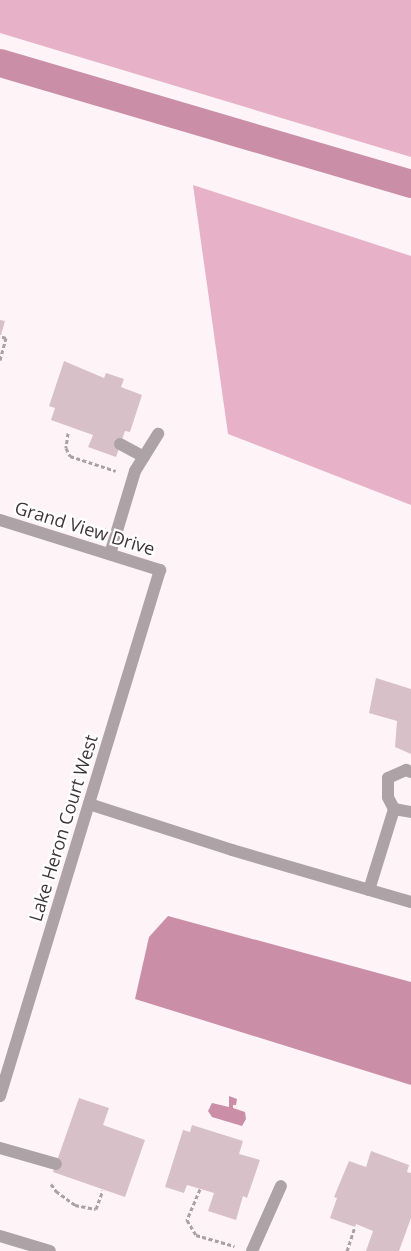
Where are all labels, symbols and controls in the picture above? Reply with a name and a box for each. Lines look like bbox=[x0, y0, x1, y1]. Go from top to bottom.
street label: Grand View Drive bbox=[12, 496, 158, 560]
street label: Lake Heron Court West bbox=[24, 732, 102, 924]

